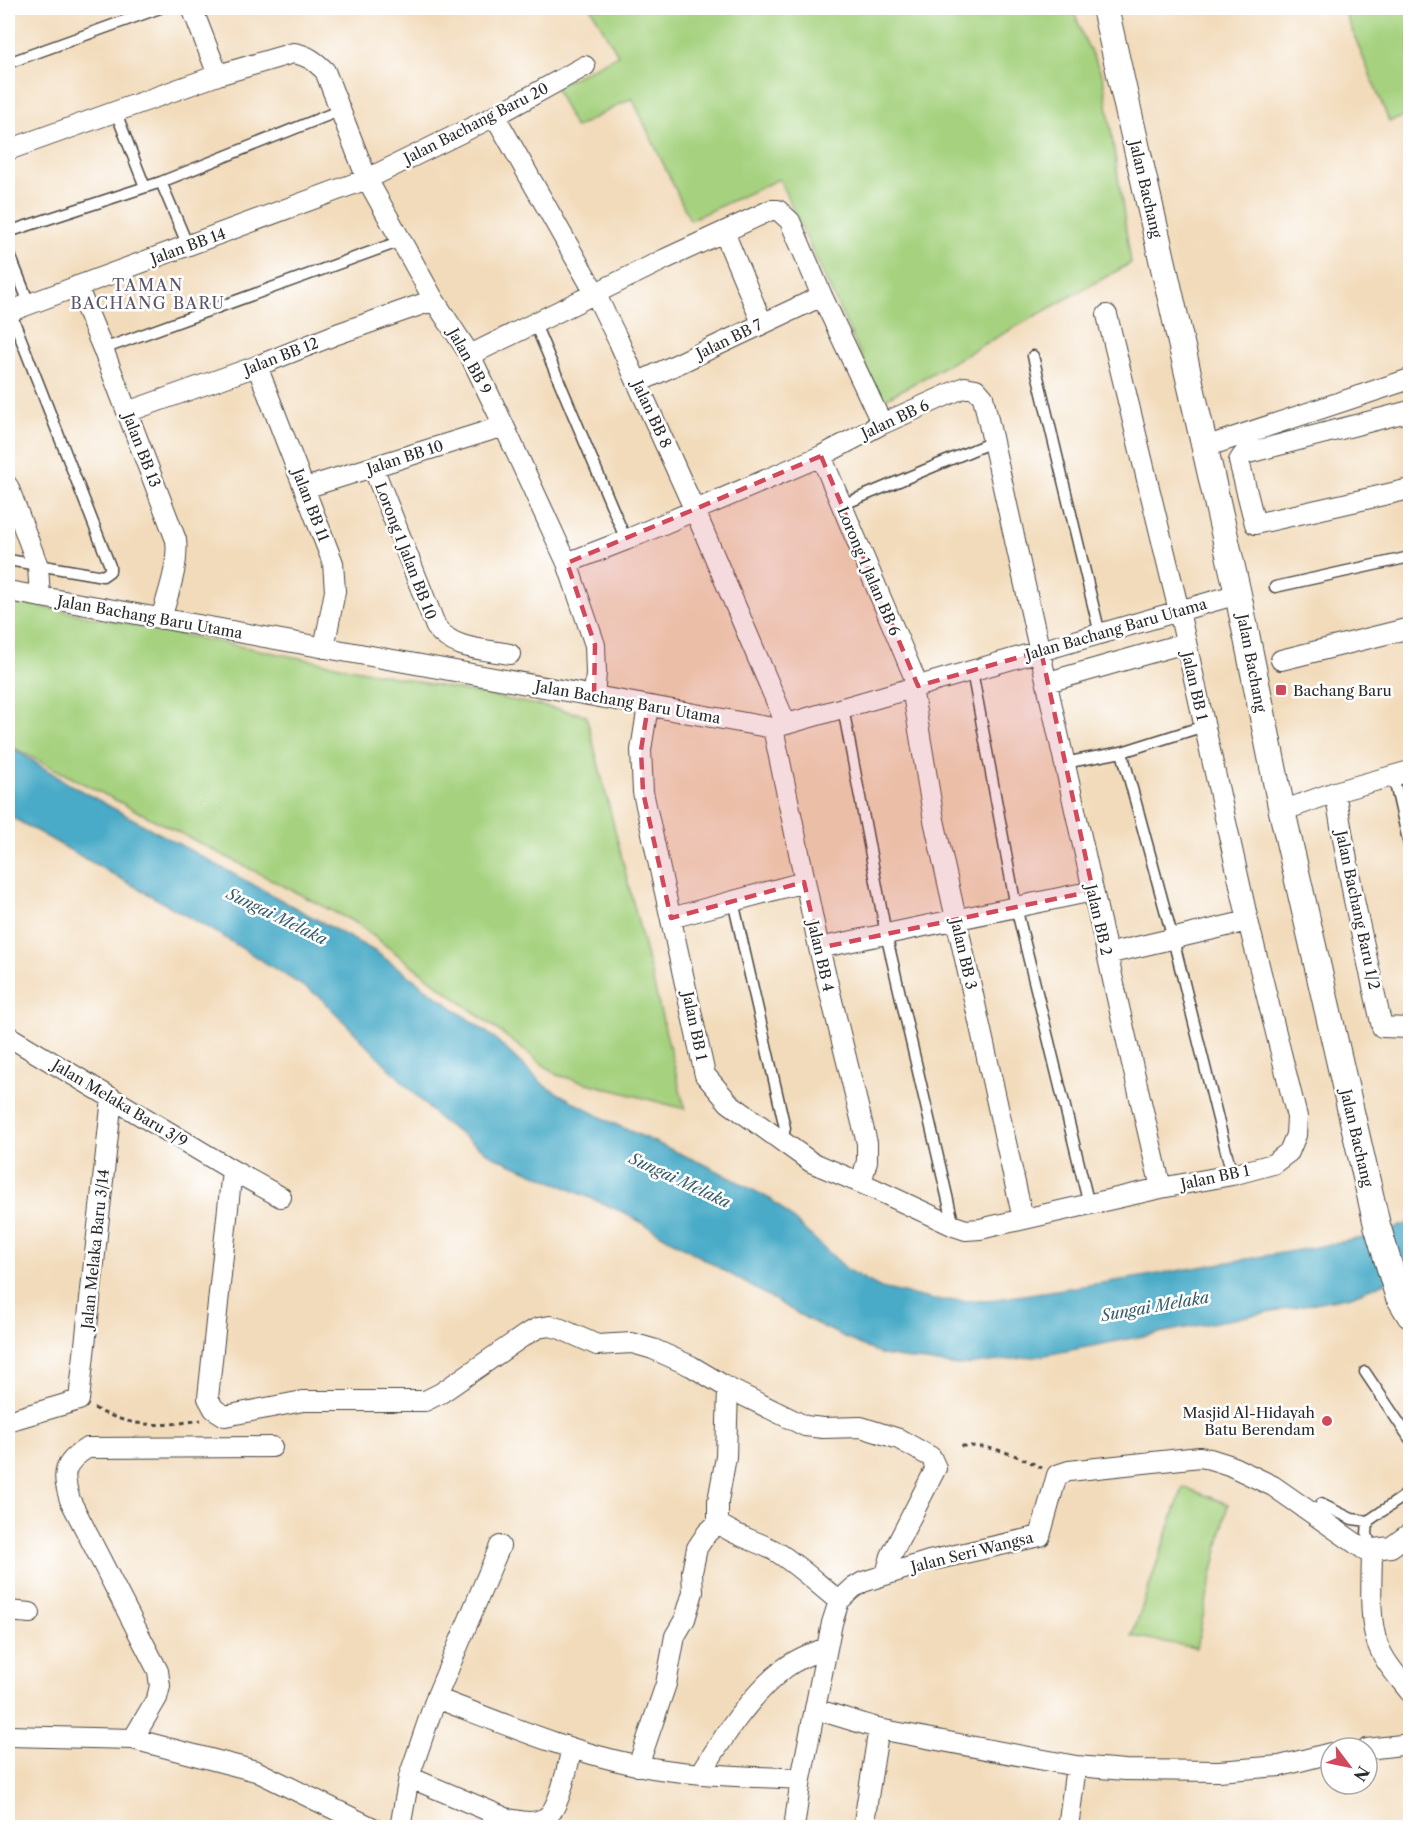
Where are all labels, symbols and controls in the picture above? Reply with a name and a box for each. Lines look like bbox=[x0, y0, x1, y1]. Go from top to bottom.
street label: Jalan Bachang Baru 20 bbox=[399, 78, 551, 169]
street label: Jalan Bachang bbox=[1125, 136, 1166, 240]
street label: Jalan BB 14 bbox=[146, 224, 228, 269]
district label: TAMAN BACHANG BARU bbox=[71, 275, 225, 313]
street label: Jalan BB 7 bbox=[691, 315, 766, 364]
street label: Jalan BB 9 bbox=[443, 323, 496, 397]
street label: Jalan BB 12 bbox=[239, 333, 321, 380]
street label: Jalan BB 8 bbox=[627, 375, 676, 451]
street label: Jalan BB 6 bbox=[856, 395, 932, 444]
street label: Jalan BB 13 bbox=[118, 408, 165, 490]
street label: Jalan BB 10 bbox=[362, 436, 446, 479]
street label: Jalan BB 11 bbox=[288, 464, 334, 545]
street label: Lorong 1 Jalan BB 10 bbox=[371, 480, 441, 622]
street label: Lorong 1 Jalan BB 6 bbox=[833, 504, 905, 639]
street label: Jalan Bachang Baru Utama bbox=[54, 591, 244, 643]
street label: Jalan Bachang Baru Utama bbox=[1021, 594, 1209, 665]
street label: Jalan Bachang bbox=[1233, 610, 1271, 714]
street label: Jalan BB 1 bbox=[1177, 648, 1212, 723]
street label: Jalan Bachang Baru Utama bbox=[532, 676, 722, 728]
place label: Bachang Baru bbox=[1293, 681, 1392, 700]
marker: Bachang Baru bbox=[1274, 683, 1288, 697]
street label: Jalan Bachang Baru 1/2 bbox=[1331, 827, 1384, 991]
street label: Jalan BB 2 bbox=[1081, 881, 1116, 957]
water label: Sungai Melaka bbox=[223, 883, 331, 949]
street label: Jalan BB 3 bbox=[946, 915, 981, 991]
street label: Jalan BB 4 bbox=[803, 917, 838, 993]
street label: Jalan BB 1 bbox=[678, 988, 712, 1063]
street label: Jalan Melaka Baru 3/9 bbox=[47, 1054, 191, 1151]
street label: Jalan Bachang bbox=[1336, 1085, 1377, 1189]
water label: Sungai Melaka bbox=[625, 1147, 734, 1212]
street label: Jalan BB 1 bbox=[1177, 1160, 1252, 1194]
street label: Jalan Melaka Baru 3/14 bbox=[77, 1168, 113, 1332]
water label: Sungai Melaka bbox=[1098, 1287, 1211, 1326]
place label: Masjid Al-Hidayah Batu Berendam bbox=[1183, 1403, 1316, 1439]
marker: Masjid Al-Hidayah Batu Berendam bbox=[1320, 1414, 1334, 1428]
street label: Jalan Seri Wangsa bbox=[907, 1528, 1035, 1577]
north arrow bbox=[1319, 1736, 1379, 1796]
text: N bbox=[1350, 1763, 1374, 1785]

